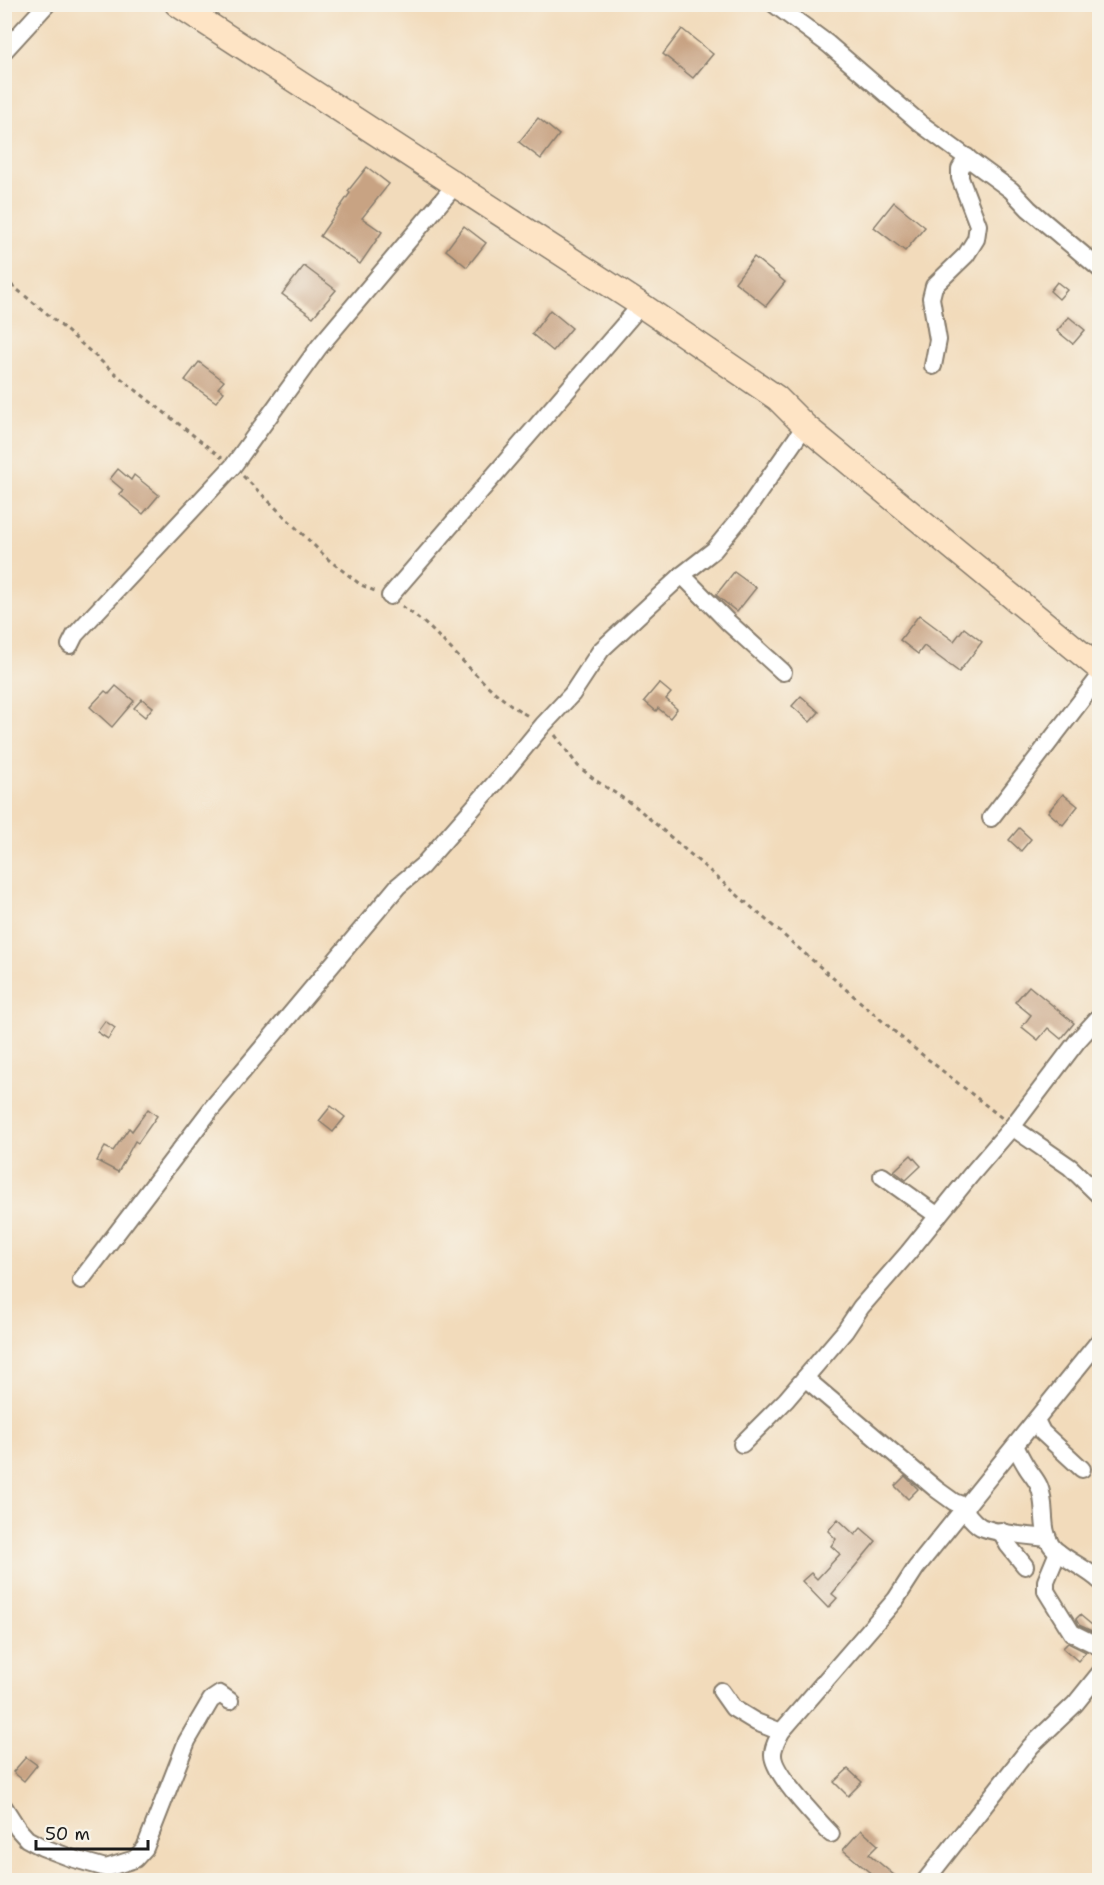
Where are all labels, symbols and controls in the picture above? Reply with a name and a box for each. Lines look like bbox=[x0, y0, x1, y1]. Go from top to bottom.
scale bar bbox=[36, 1813, 148, 1851]
text: 50 m bbox=[45, 1822, 90, 1846]

